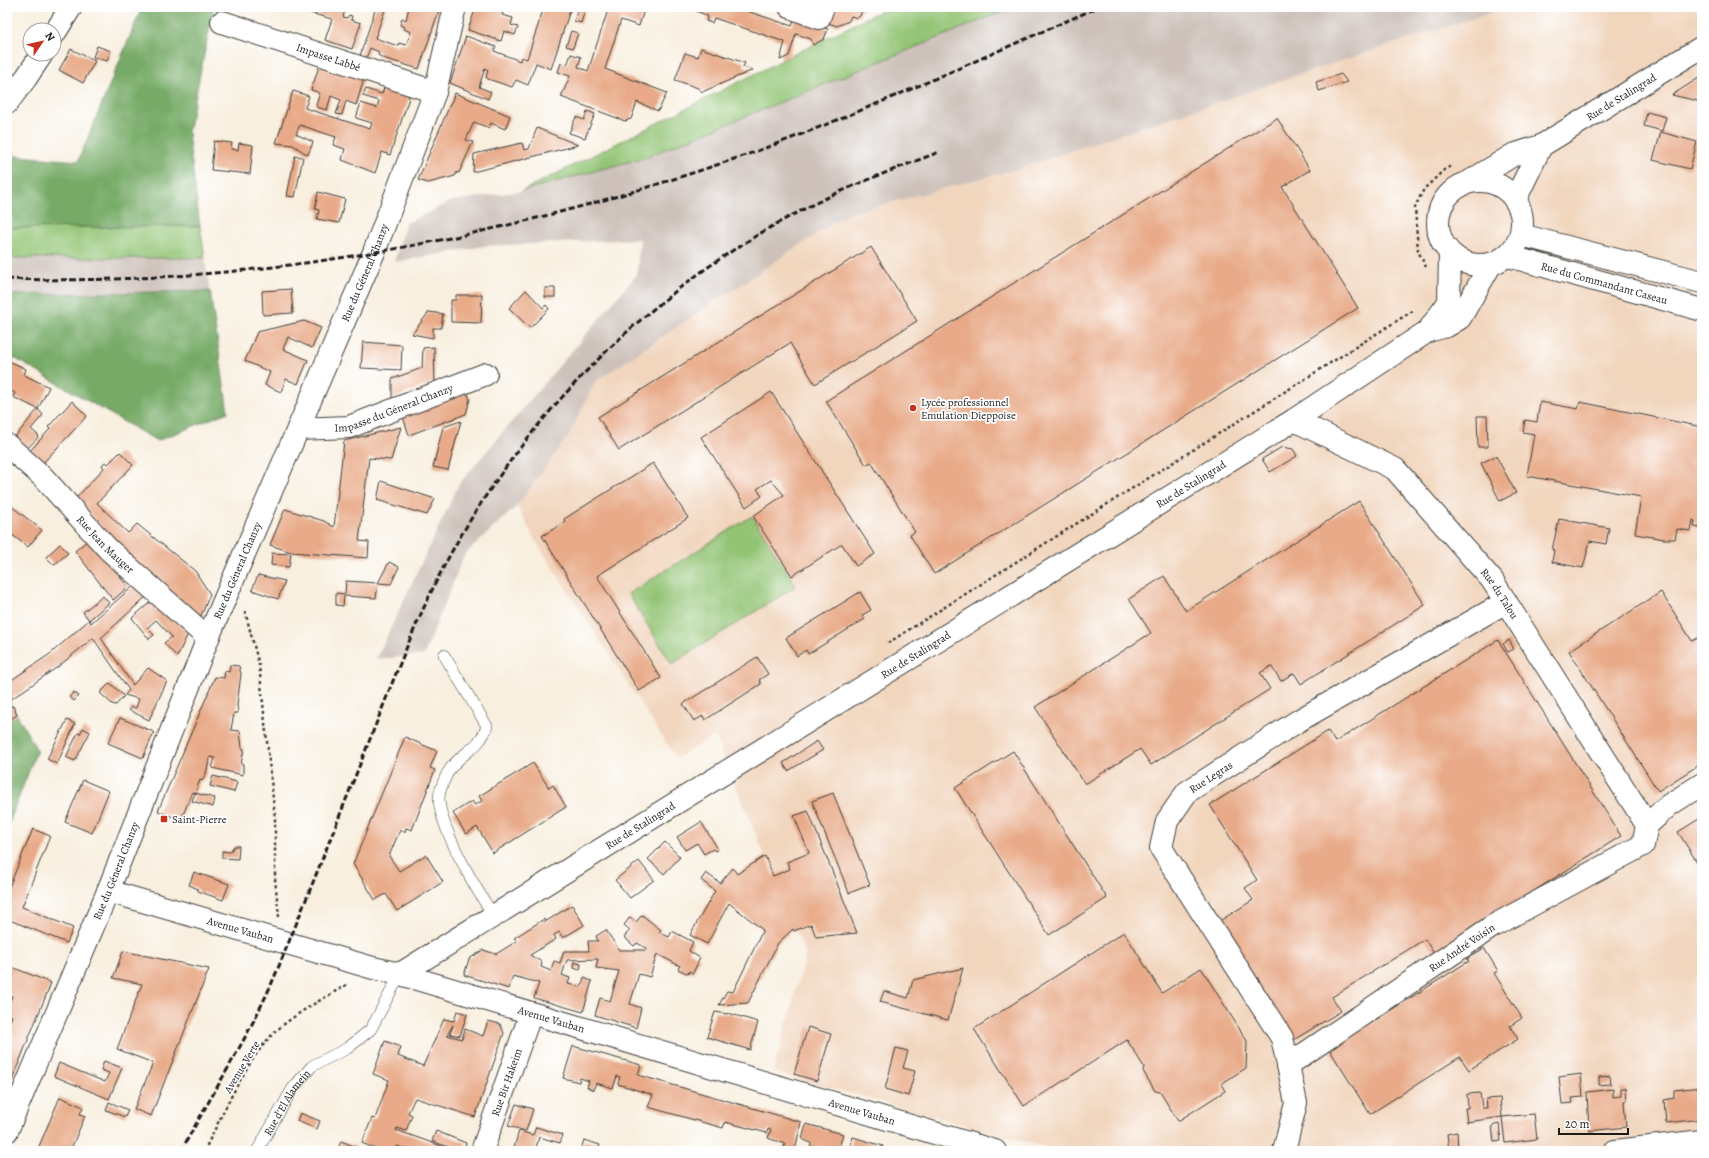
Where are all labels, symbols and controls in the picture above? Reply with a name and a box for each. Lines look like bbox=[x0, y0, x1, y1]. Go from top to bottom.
north arrow bbox=[22, 22, 62, 62]
text: N bbox=[41, 29, 58, 44]
street label: Impasse Labbé bbox=[294, 39, 363, 75]
street label: Rue de Stalingrad bbox=[1583, 69, 1659, 124]
street label: Rue du Géneral Chanzy bbox=[338, 221, 392, 324]
street label: Rue du Commandant Caseau bbox=[1539, 258, 1669, 308]
street label: Impasse du Géneral Chanzy bbox=[334, 380, 455, 435]
place label: Lycée professionnel Emulation Dieppoise bbox=[921, 395, 1016, 423]
marker: Lycée professionnel Emulation Dieppoise bbox=[908, 403, 918, 413]
street label: Rue de Stalingrad bbox=[1153, 457, 1229, 511]
street label: Rue Jean Mauger bbox=[74, 512, 137, 576]
street label: Rue du Géneral Chanzy bbox=[210, 519, 265, 621]
street label: Rue du Talou bbox=[1477, 565, 1522, 622]
street label: Rue de Stalingrad bbox=[878, 627, 953, 682]
street label: Rue Legras bbox=[1186, 757, 1235, 796]
street label: Rue de Stalingrad bbox=[602, 798, 678, 853]
place label: Saint-Pierre bbox=[172, 812, 227, 827]
marker: Saint-Pierre bbox=[159, 814, 169, 824]
street label: Rue du Géneral Chanzy bbox=[89, 819, 142, 922]
street label: Avenue Vauban bbox=[204, 912, 276, 946]
street label: Rue André Voisin bbox=[1426, 920, 1498, 975]
street label: Avenue Vauban bbox=[515, 1002, 587, 1036]
street label: Avenue Verte bbox=[220, 1038, 264, 1097]
street label: Rue Bir Hakeim bbox=[487, 1046, 525, 1118]
street label: Rue d'El Alamein bbox=[260, 1066, 313, 1138]
street label: Avenue Vauban bbox=[826, 1094, 897, 1128]
scale bar bbox=[1559, 1110, 1628, 1136]
text: 20 m bbox=[1565, 1116, 1589, 1132]

